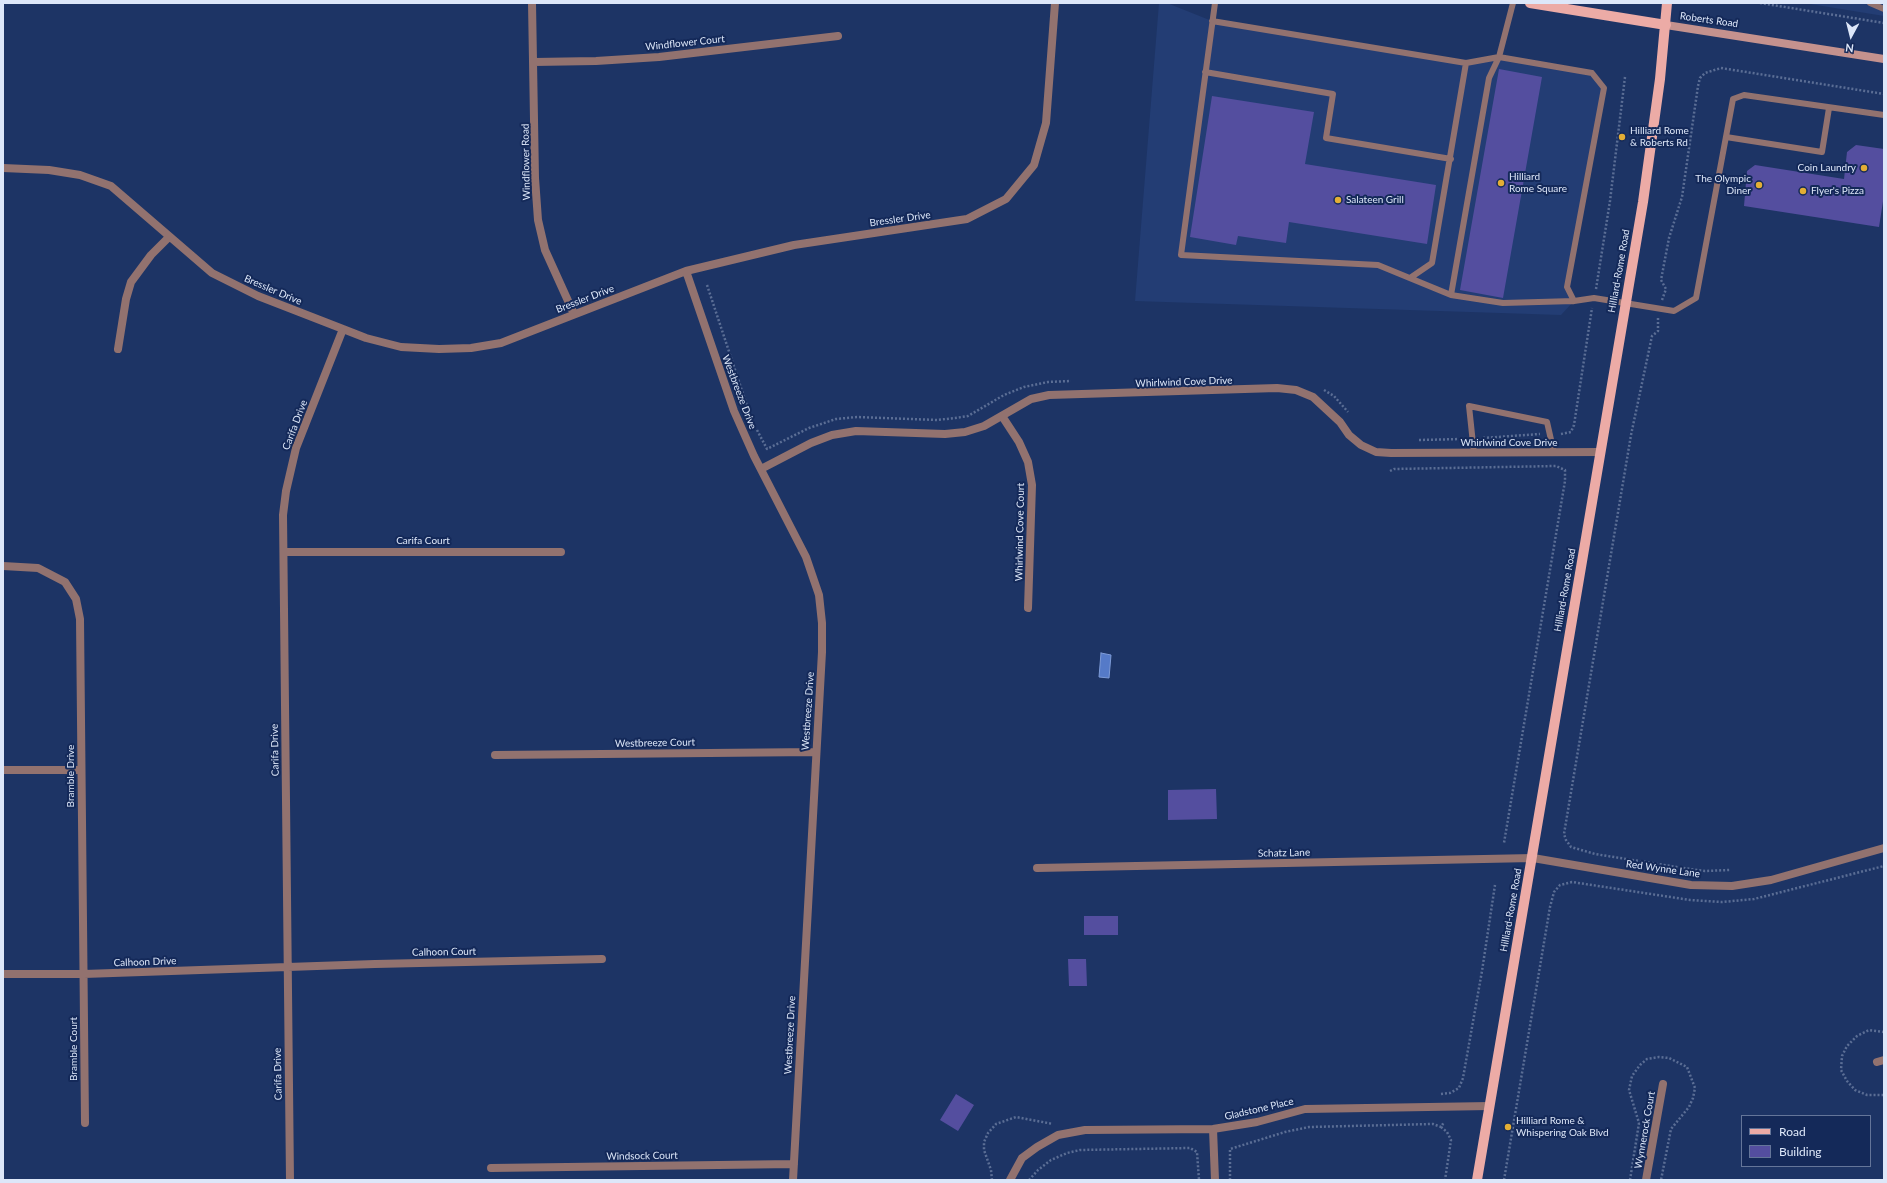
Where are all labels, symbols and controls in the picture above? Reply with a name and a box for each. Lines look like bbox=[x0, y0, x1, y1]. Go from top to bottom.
street label: Roberts Road bbox=[1679, 10, 1739, 30]
north arrow bbox=[1831, 16, 1871, 56]
street label: Windflower Court bbox=[645, 33, 725, 53]
text: N bbox=[1844, 41, 1854, 55]
street label: Windflower Road bbox=[519, 123, 533, 201]
place label: Hilliard Rome & Roberts Rd bbox=[1630, 125, 1689, 148]
marker: Hilliard Rome & Roberts Rd bbox=[1617, 132, 1627, 142]
place label: Coin Laundry bbox=[1798, 162, 1856, 174]
marker: Coin Laundry bbox=[1859, 163, 1869, 173]
place label: Hilliard Rome Square bbox=[1509, 171, 1567, 194]
place label: The Olympic Diner bbox=[1695, 173, 1751, 196]
marker: Hilliard Rome Square bbox=[1496, 178, 1506, 188]
marker: The Olympic Diner bbox=[1754, 180, 1764, 190]
place label: Flyer's Pizza bbox=[1811, 185, 1864, 197]
marker: Flyer's Pizza bbox=[1798, 186, 1808, 196]
place label: Salateen Grill bbox=[1346, 194, 1404, 206]
marker: Salateen Grill bbox=[1333, 195, 1343, 205]
street label: Bressler Drive bbox=[869, 209, 931, 229]
street label: Hilliard-Rome Road bbox=[1606, 228, 1632, 314]
street label: Bressler Drive bbox=[242, 272, 304, 308]
street label: Bressler Drive bbox=[554, 282, 616, 316]
street label: Westbreeze Drive bbox=[719, 353, 759, 431]
street label: Whirlwind Cove Drive bbox=[1135, 374, 1233, 390]
street label: Carifa Drive bbox=[280, 398, 310, 452]
street label: Whirlwind Cove Drive bbox=[1460, 437, 1558, 449]
street label: Whirlwind Cove Court bbox=[1013, 483, 1027, 581]
street label: Carifa Court bbox=[396, 535, 450, 547]
street label: Hilliard-Rome Road bbox=[1552, 547, 1578, 633]
street label: Westbreeze Drive bbox=[799, 671, 817, 751]
street label: Carifa Drive bbox=[269, 724, 281, 776]
street label: Westbreeze Court bbox=[615, 736, 695, 750]
street label: Bramble Drive bbox=[65, 745, 77, 807]
street label: Schatz Lane bbox=[1258, 847, 1310, 859]
street label: Red Wynne Lane bbox=[1625, 858, 1701, 880]
street label: Hilliard-Rome Road bbox=[1498, 867, 1524, 953]
street label: Calhoon Court bbox=[412, 945, 476, 959]
street label: Calhoon Drive bbox=[113, 955, 177, 969]
street label: Westbreeze Drive bbox=[782, 995, 798, 1075]
street label: Bramble Court bbox=[68, 1017, 80, 1081]
street label: Carifa Drive bbox=[272, 1048, 284, 1100]
street label: Wynnerock Court bbox=[1632, 1090, 1658, 1170]
street label: Gladstone Place bbox=[1223, 1095, 1295, 1123]
place label: Hilliard Rome & Whispering Oak Blvd bbox=[1516, 1115, 1609, 1138]
legend bbox=[1741, 1115, 1871, 1167]
marker: Hilliard Rome & Whispering Oak Blvd bbox=[1503, 1122, 1513, 1132]
text: Road bbox=[1779, 1124, 1806, 1139]
text: Building bbox=[1779, 1144, 1822, 1159]
street label: Windsock Court bbox=[606, 1149, 678, 1163]

